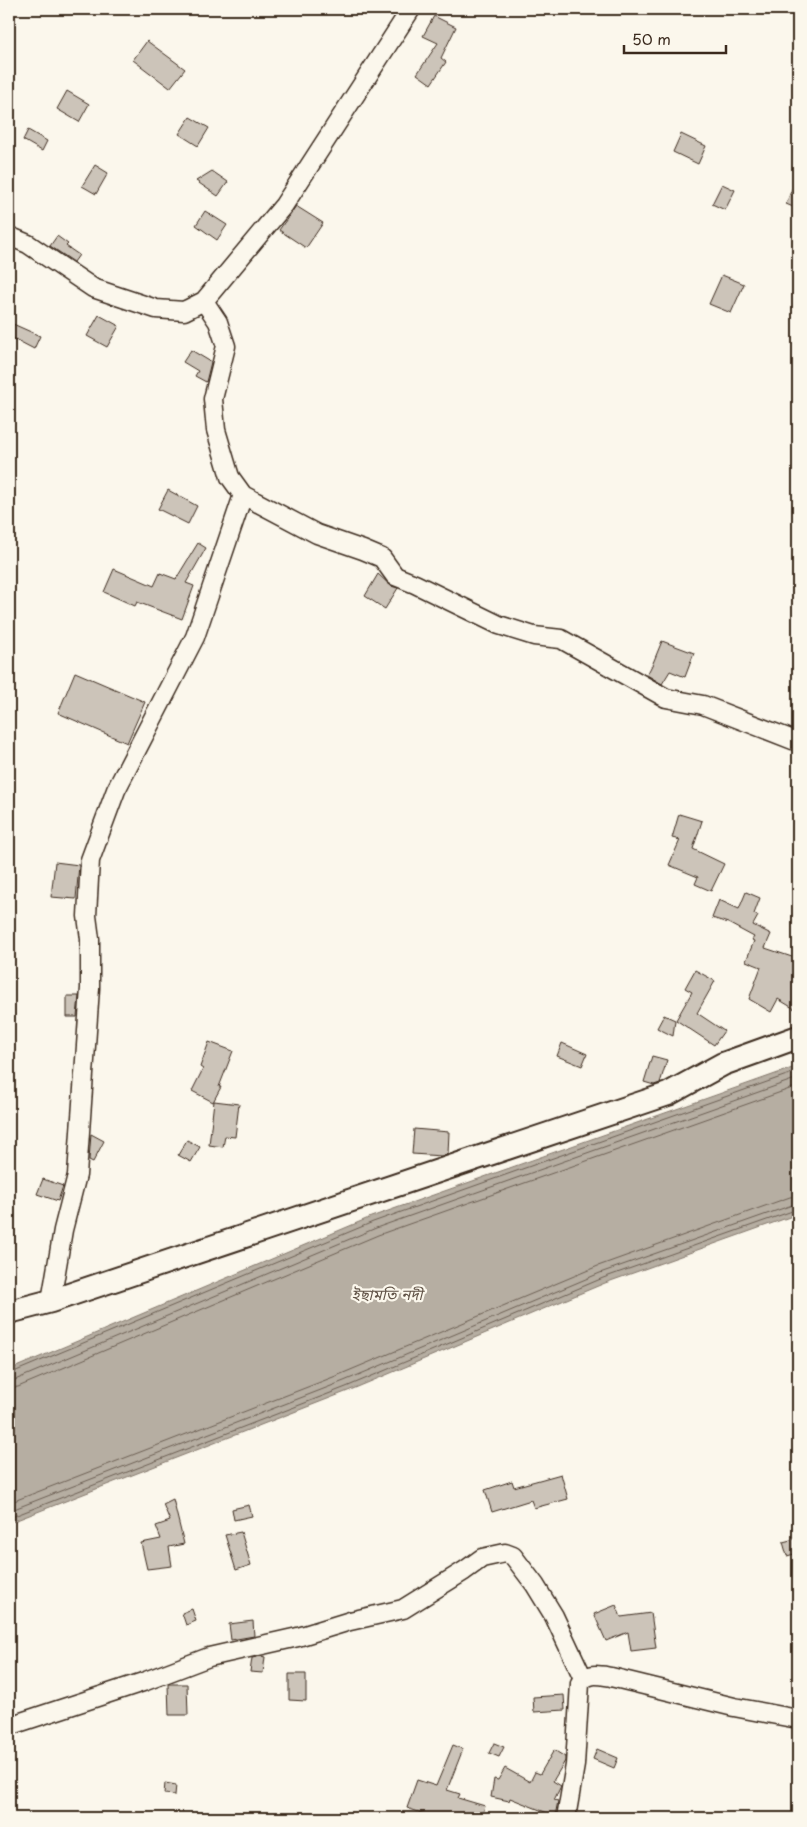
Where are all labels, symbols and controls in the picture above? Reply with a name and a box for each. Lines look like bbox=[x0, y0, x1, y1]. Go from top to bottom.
scale bar bbox=[624, 22, 727, 54]
text: 50 m bbox=[632, 27, 671, 50]
water label: ইছামতি নদী bbox=[351, 1282, 426, 1305]

